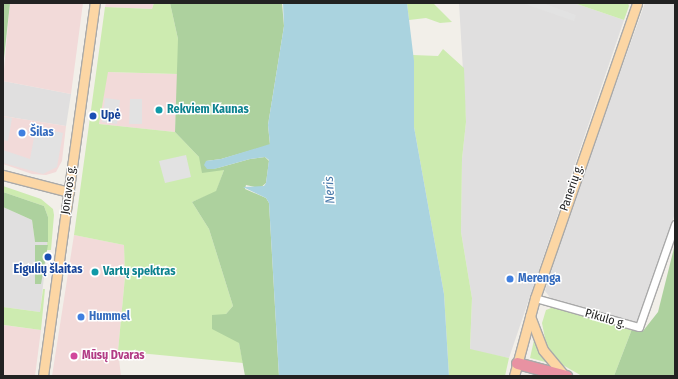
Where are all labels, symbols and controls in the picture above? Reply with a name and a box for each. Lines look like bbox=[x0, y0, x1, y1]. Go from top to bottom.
place label: Rekviem Kaunas bbox=[167, 103, 249, 117]
marker: Rekviem Kaunas bbox=[154, 105, 164, 115]
place label: Upė bbox=[101, 109, 121, 123]
marker: Upė bbox=[88, 111, 98, 121]
place label: Šilas bbox=[30, 126, 54, 140]
marker: Šilas bbox=[17, 128, 27, 138]
street label: Panerių g. bbox=[557, 163, 587, 213]
street label: Jonavos g. bbox=[58, 165, 80, 215]
water label: Neris bbox=[321, 176, 339, 204]
marker: Eigulių šlaitas bbox=[43, 252, 53, 262]
place label: Eigulių šlaitas bbox=[14, 263, 82, 277]
place label: Vartų spektras bbox=[103, 265, 176, 279]
marker: Vartų spektras bbox=[90, 267, 100, 277]
place label: Merenga bbox=[518, 272, 561, 286]
marker: Merenga bbox=[505, 274, 515, 284]
street label: Pikulo g. bbox=[583, 306, 627, 332]
place label: Hummel bbox=[89, 310, 130, 324]
marker: Hummel bbox=[76, 312, 86, 322]
place label: Mūsų Dvaras bbox=[82, 349, 145, 363]
marker: Mūsų Dvaras bbox=[69, 351, 79, 361]

